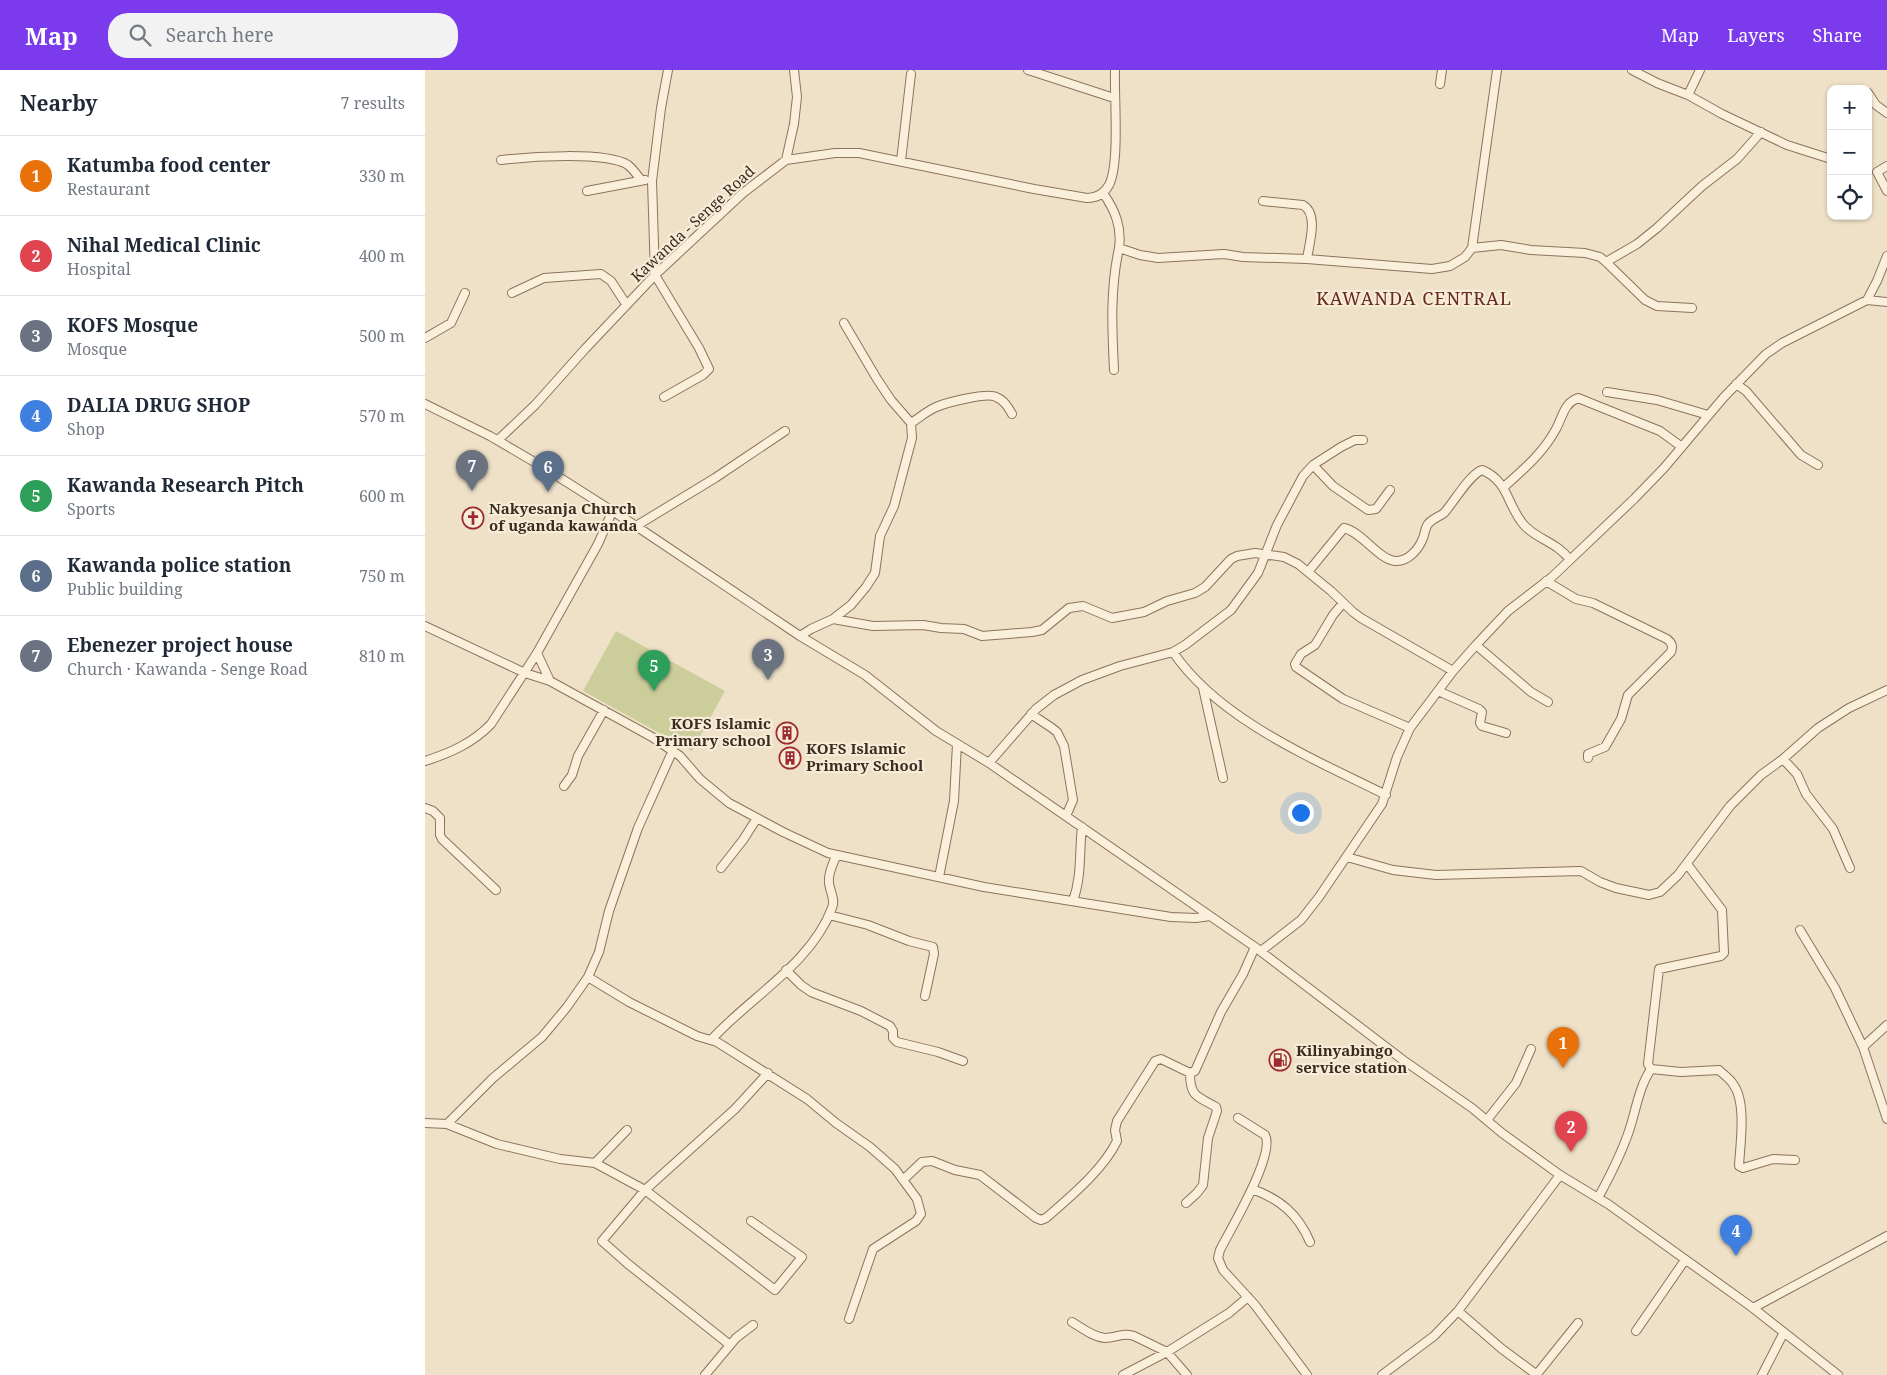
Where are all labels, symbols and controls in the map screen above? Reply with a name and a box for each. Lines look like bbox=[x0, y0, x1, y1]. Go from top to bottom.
search box bbox=[108, 13, 458, 58]
text: Map bbox=[25, 19, 78, 52]
icon: search bbox=[126, 21, 154, 49]
text: Search here bbox=[166, 22, 274, 48]
text: Map bbox=[1661, 23, 1699, 47]
text: Layers bbox=[1727, 23, 1785, 47]
text: Share bbox=[1813, 23, 1862, 47]
map controls bbox=[1827, 85, 1872, 220]
button: + bbox=[1827, 85, 1872, 130]
text: Nearby bbox=[20, 89, 98, 117]
text: 7 results bbox=[341, 92, 405, 114]
button: − bbox=[1827, 130, 1872, 175]
text: Katumba food center bbox=[67, 152, 271, 178]
street label: Kawanda - Senge Road bbox=[626, 161, 758, 286]
text: 1 bbox=[31, 165, 41, 187]
text: 330 m bbox=[359, 165, 405, 187]
button: locate bbox=[1827, 175, 1872, 220]
text: Restaurant bbox=[67, 178, 150, 200]
text: Nihal Medical Clinic bbox=[67, 232, 261, 258]
text: 2 bbox=[31, 245, 41, 267]
text: 400 m bbox=[359, 245, 405, 267]
text: Hospital bbox=[67, 258, 131, 280]
district label: KAWANDA CENTRAL bbox=[1316, 286, 1512, 310]
text: KOFS Mosque bbox=[67, 312, 198, 338]
text: 3 bbox=[31, 325, 41, 347]
text: 500 m bbox=[359, 325, 405, 347]
text: Mosque bbox=[67, 338, 127, 360]
text: DALIA DRUG SHOP bbox=[67, 392, 250, 418]
text: 4 bbox=[31, 405, 41, 427]
text: 570 m bbox=[359, 405, 405, 427]
text: Shop bbox=[67, 418, 105, 440]
pin: 7 bbox=[456, 450, 488, 491]
pin: 6 bbox=[532, 451, 564, 492]
text: Kawanda Research Pitch bbox=[67, 472, 304, 498]
text: 5 bbox=[31, 485, 41, 507]
text: 600 m bbox=[359, 485, 405, 507]
text: Sports bbox=[67, 498, 115, 520]
place label: Nakyesanja Church of uganda kawanda bbox=[489, 498, 637, 535]
church icon: Nakyesanja Church of uganda kawanda bbox=[461, 506, 485, 530]
text: Kawanda police station bbox=[67, 552, 291, 578]
text: 6 bbox=[31, 565, 41, 587]
text: 750 m bbox=[359, 565, 405, 587]
text: Public building bbox=[67, 578, 183, 600]
text: Ebenezer project house bbox=[67, 632, 293, 658]
pin: 3 bbox=[752, 639, 784, 680]
text: 7 bbox=[31, 645, 41, 667]
text: 810 m bbox=[359, 645, 405, 667]
pin: 5 bbox=[638, 650, 670, 691]
text: Church · Kawanda - Senge Road bbox=[67, 658, 308, 680]
place label: KOFS Islamic Primary school bbox=[655, 713, 772, 750]
building icon: KOFS Islamic Primary school bbox=[775, 721, 799, 745]
place label: KOFS Islamic Primary School bbox=[806, 738, 924, 775]
building icon: KOFS Islamic Primary School bbox=[778, 746, 802, 770]
your location bbox=[1288, 800, 1314, 826]
pin: 1 bbox=[1547, 1027, 1579, 1068]
place label: Kilinyabingo service station bbox=[1296, 1040, 1407, 1077]
fuel station icon: Kilinyabingo service station bbox=[1268, 1048, 1292, 1072]
pin: 2 bbox=[1555, 1111, 1587, 1152]
pin: 4 bbox=[1720, 1215, 1752, 1256]

